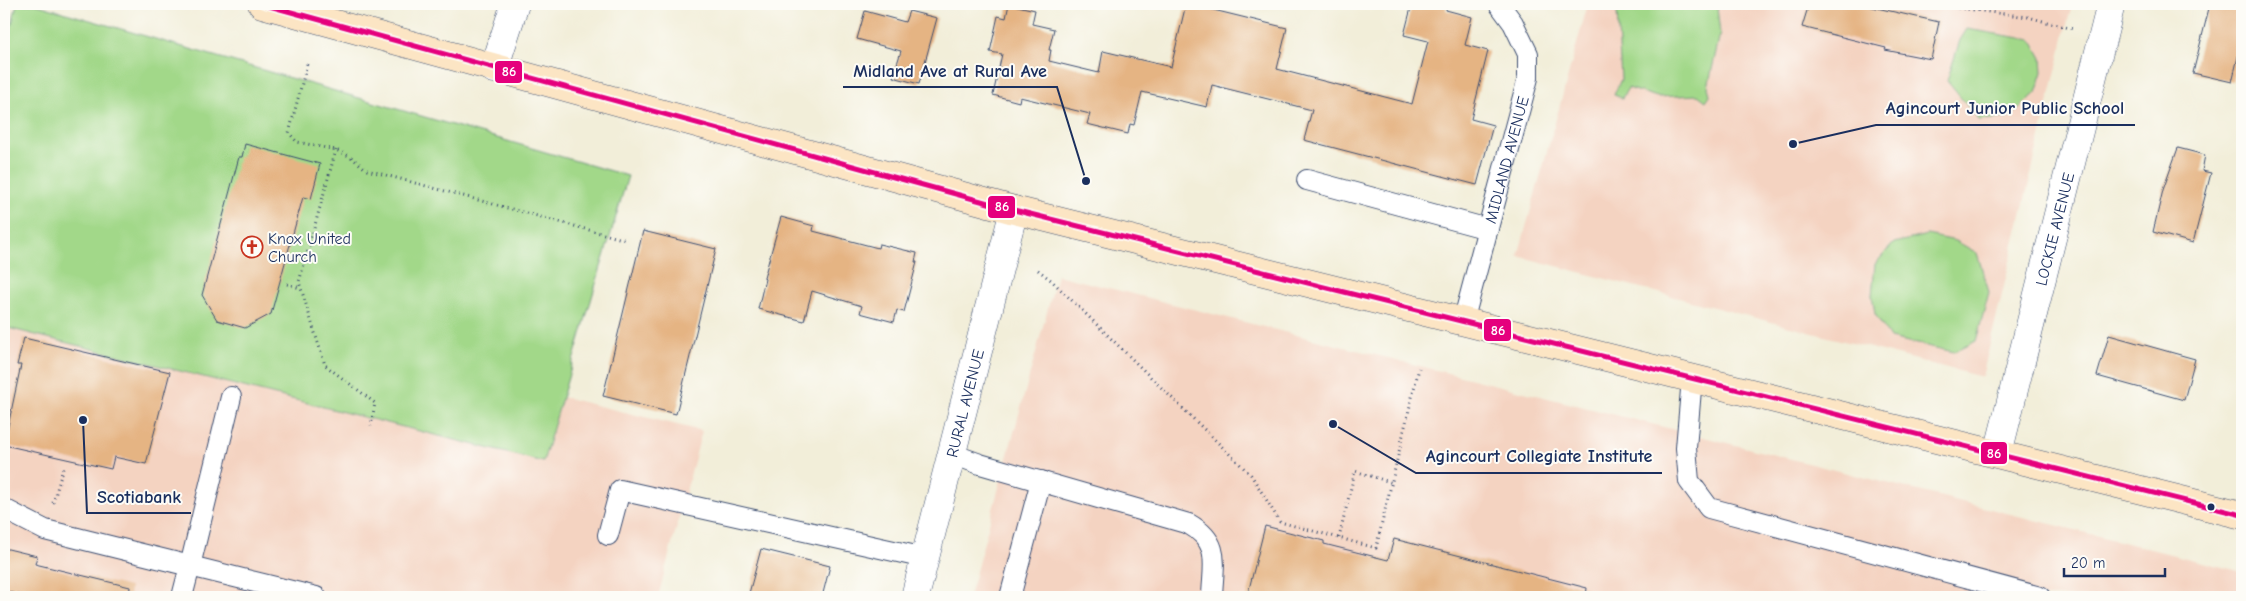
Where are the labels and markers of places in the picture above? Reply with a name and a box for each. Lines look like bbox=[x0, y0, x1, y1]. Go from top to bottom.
callout: Midland Ave at Rural Ave bbox=[843, 54, 1057, 87]
callout: Agincourt Junior Public School bbox=[1876, 92, 2135, 125]
place label: Knox United Church bbox=[268, 230, 351, 266]
church icon: Knox United Church bbox=[240, 235, 264, 259]
callout: Agincourt Collegiate Institute bbox=[1416, 440, 1662, 473]
callout: Scotiabank bbox=[87, 480, 191, 513]
unlabelled marker bbox=[2206, 502, 2216, 512]

